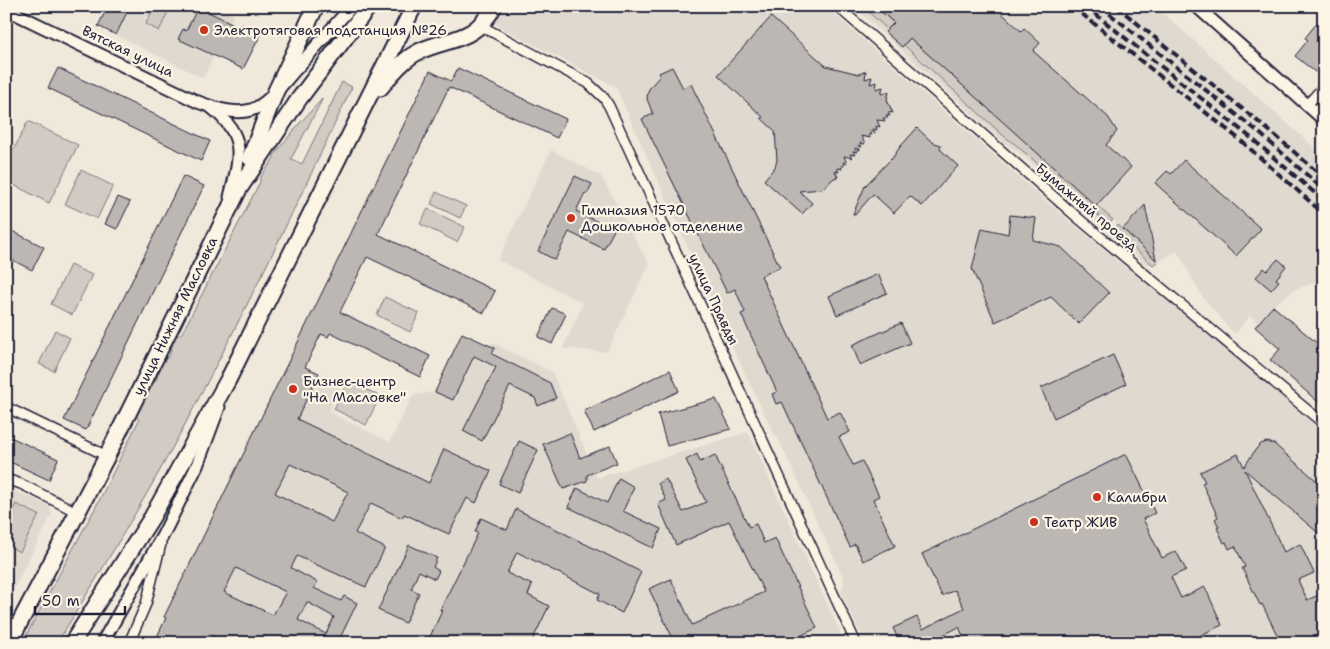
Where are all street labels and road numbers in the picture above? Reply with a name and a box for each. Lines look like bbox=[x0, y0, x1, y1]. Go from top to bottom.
street label: Вятская улица bbox=[79, 21, 177, 81]
street label: Бумажный проезд bbox=[1032, 159, 1142, 255]
street label: улица Нижняя Масловка bbox=[129, 233, 221, 398]
street label: улица Правды bbox=[685, 250, 743, 348]

